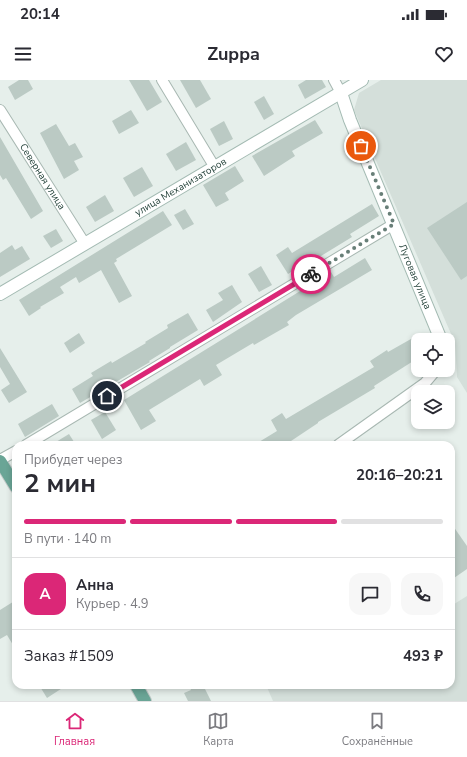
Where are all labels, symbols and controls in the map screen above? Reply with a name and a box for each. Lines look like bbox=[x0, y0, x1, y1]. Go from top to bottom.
text: 20:14 bbox=[20, 4, 60, 24]
text: Zuppa bbox=[207, 42, 260, 66]
icon: menu bbox=[12, 43, 34, 65]
icon: heart bbox=[433, 43, 455, 65]
pin bbox=[344, 129, 378, 163]
icon: bag bbox=[350, 135, 372, 157]
street label: Северная улица bbox=[16, 141, 69, 213]
street label: улица Механизаторов bbox=[132, 154, 230, 220]
street label: Луговая улица bbox=[395, 242, 435, 311]
courier bbox=[291, 254, 331, 294]
icon: bike bbox=[300, 263, 322, 285]
map controls bbox=[411, 333, 455, 429]
button: locate bbox=[411, 333, 455, 377]
pin bbox=[90, 379, 124, 413]
icon: home bbox=[96, 385, 118, 407]
button: layers bbox=[411, 385, 455, 429]
text: Прибудет через bbox=[24, 451, 122, 469]
text: 20:16–20:21 bbox=[356, 465, 443, 485]
text: 2 мин bbox=[24, 466, 96, 501]
text: В пути · 140 m bbox=[24, 530, 111, 548]
button: chat bbox=[349, 573, 391, 615]
button: phone bbox=[401, 573, 443, 615]
text: Анна bbox=[76, 575, 114, 595]
text: А bbox=[39, 584, 51, 604]
text: Курьер · 4.9 bbox=[76, 595, 149, 613]
text: Заказ #1509 bbox=[24, 646, 114, 666]
text: 493 ₽ bbox=[403, 646, 443, 666]
tab: Главная bbox=[54, 710, 95, 749]
tab: Карта bbox=[203, 710, 234, 749]
tab: Сохранённые bbox=[342, 710, 413, 749]

